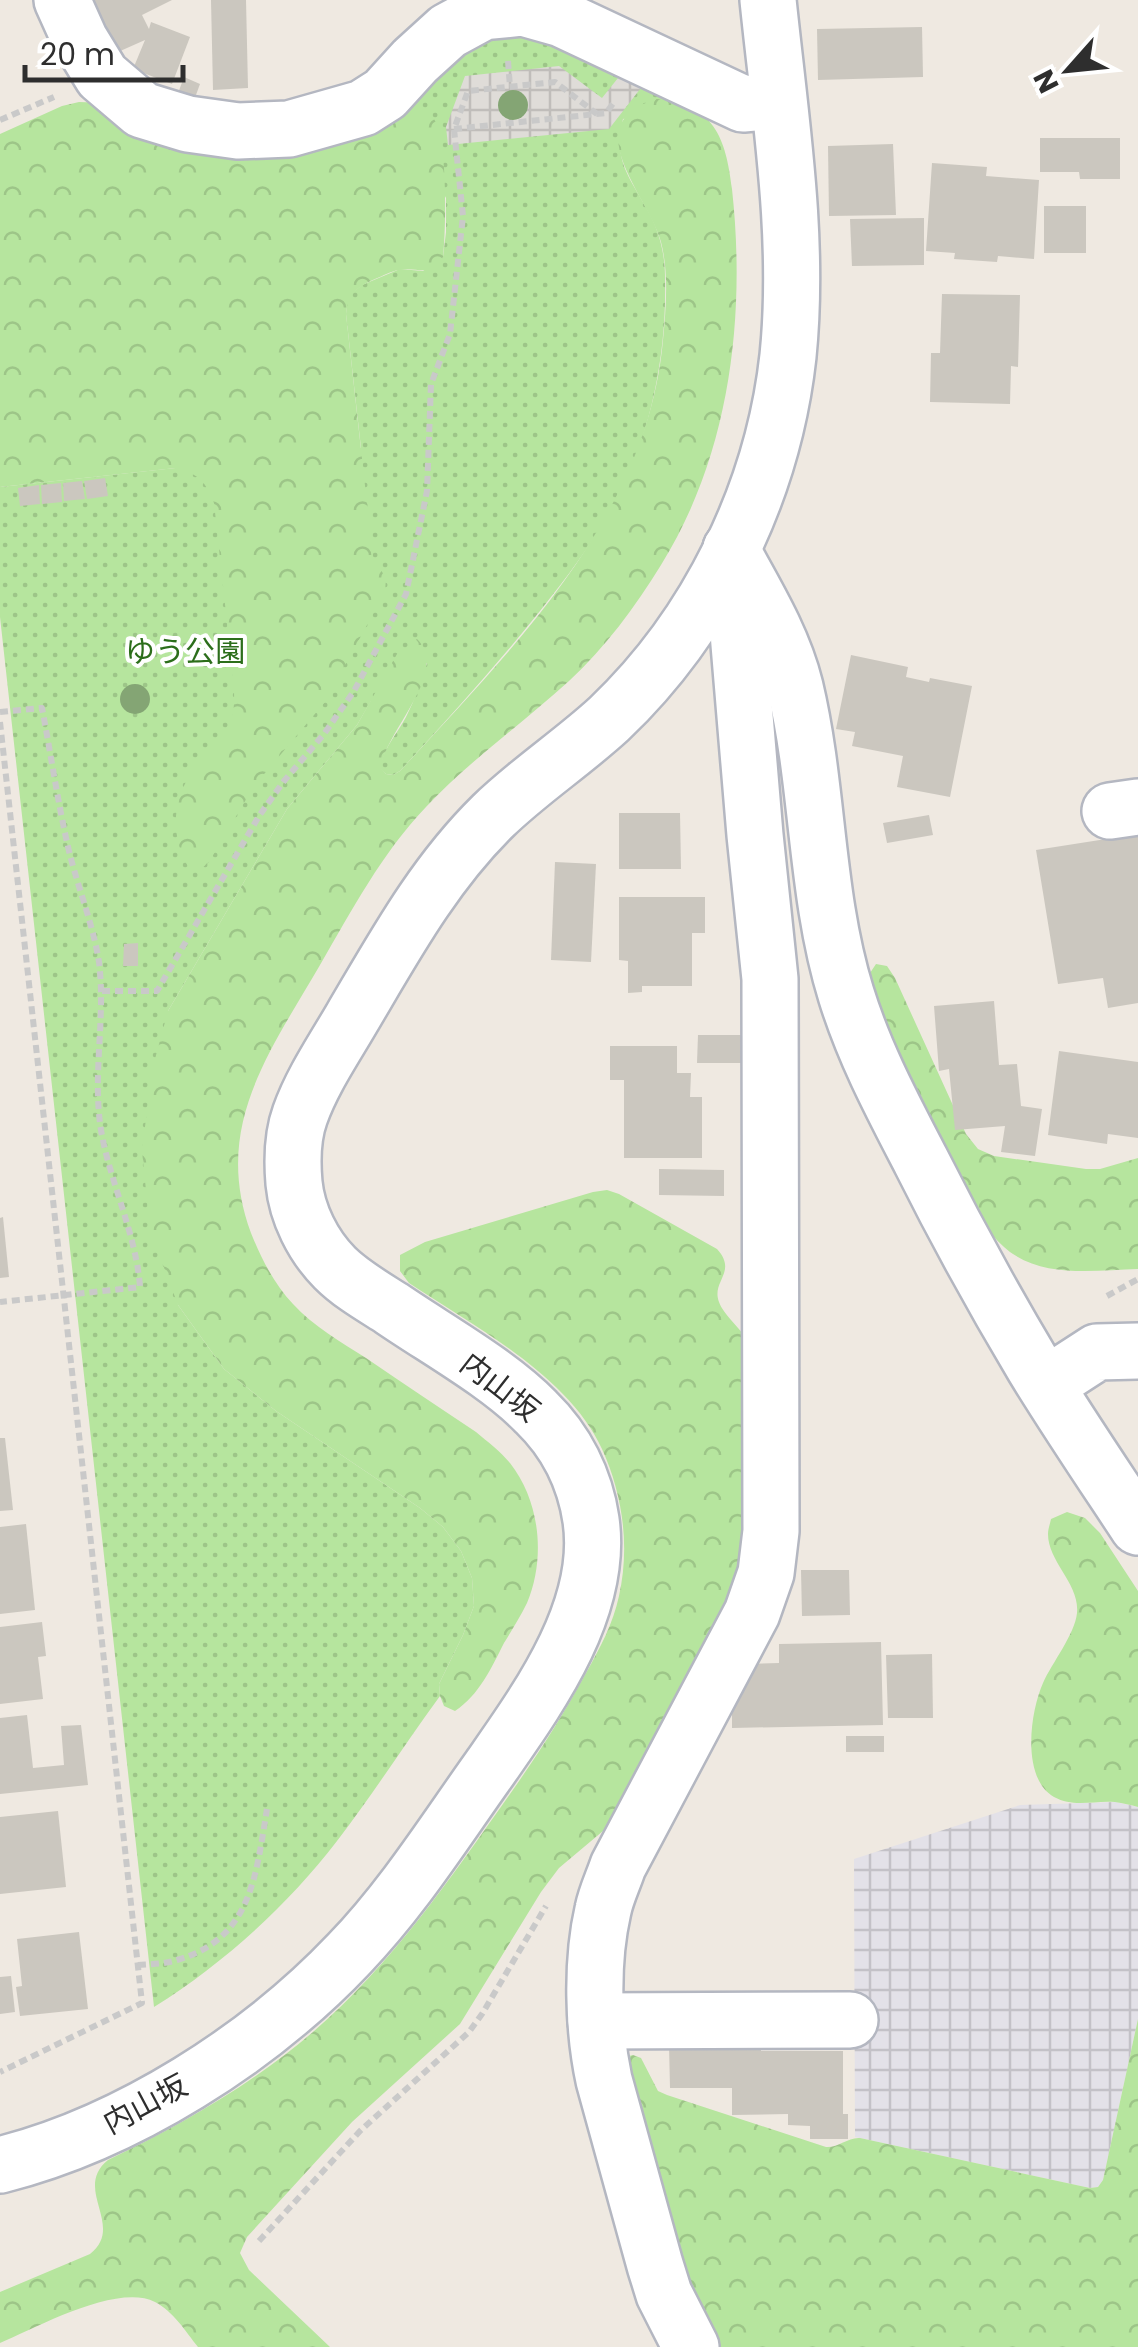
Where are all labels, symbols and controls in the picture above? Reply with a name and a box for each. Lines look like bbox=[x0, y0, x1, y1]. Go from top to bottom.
scale bar bbox=[25, 20, 182, 82]
north arrow bbox=[1018, 20, 1118, 120]
text: 20 m bbox=[40, 33, 115, 76]
text: N bbox=[1024, 63, 1068, 99]
park label: ゆう公園 bbox=[125, 630, 245, 673]
street label: 内山坂 bbox=[451, 1342, 549, 1432]
street label: 内山坂 bbox=[95, 2064, 195, 2144]

